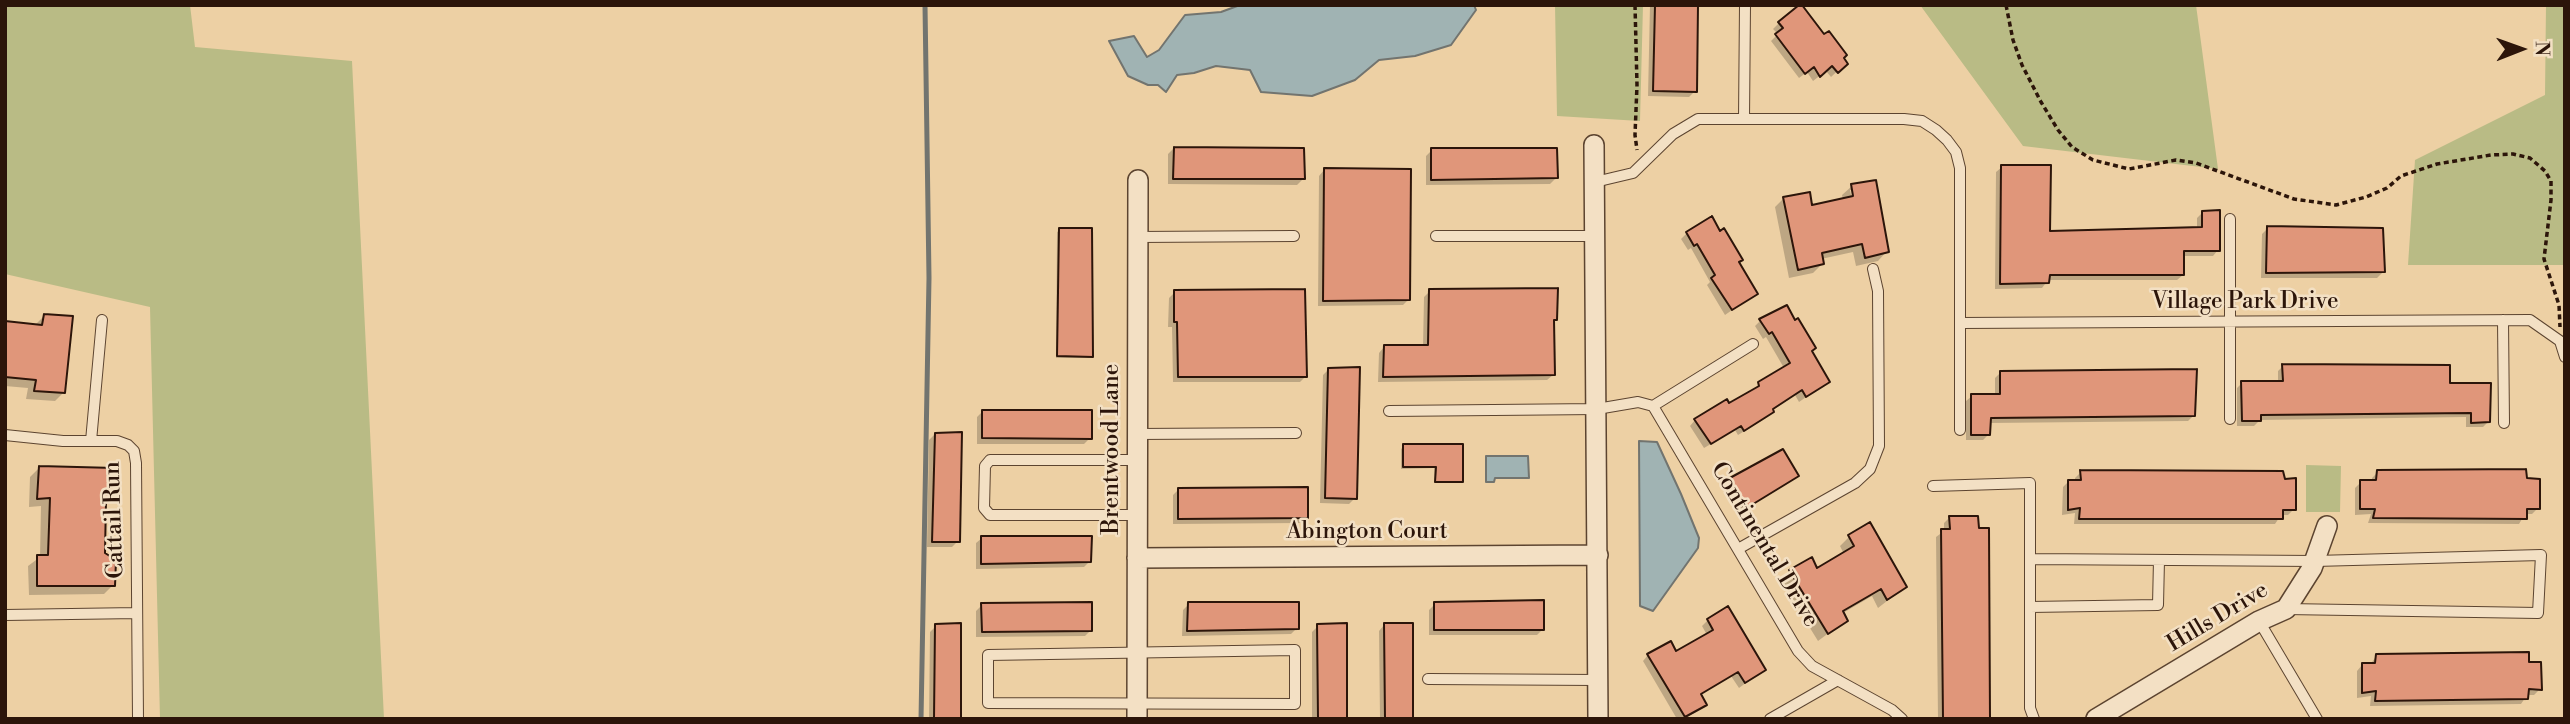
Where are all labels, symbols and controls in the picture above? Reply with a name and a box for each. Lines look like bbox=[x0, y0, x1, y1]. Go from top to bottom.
north arrow bbox=[2486, 14, 2556, 84]
text: N bbox=[2530, 41, 2554, 56]
street label: Village Park Drive bbox=[2151, 288, 2339, 316]
street label: Brentwood Lane bbox=[1098, 364, 1126, 534]
street label: Continental Drive bbox=[1704, 458, 1824, 632]
street label: Cattail Run bbox=[99, 461, 131, 579]
street label: Abington Court bbox=[1286, 518, 1448, 546]
street label: Hills Drive bbox=[2162, 577, 2274, 659]

